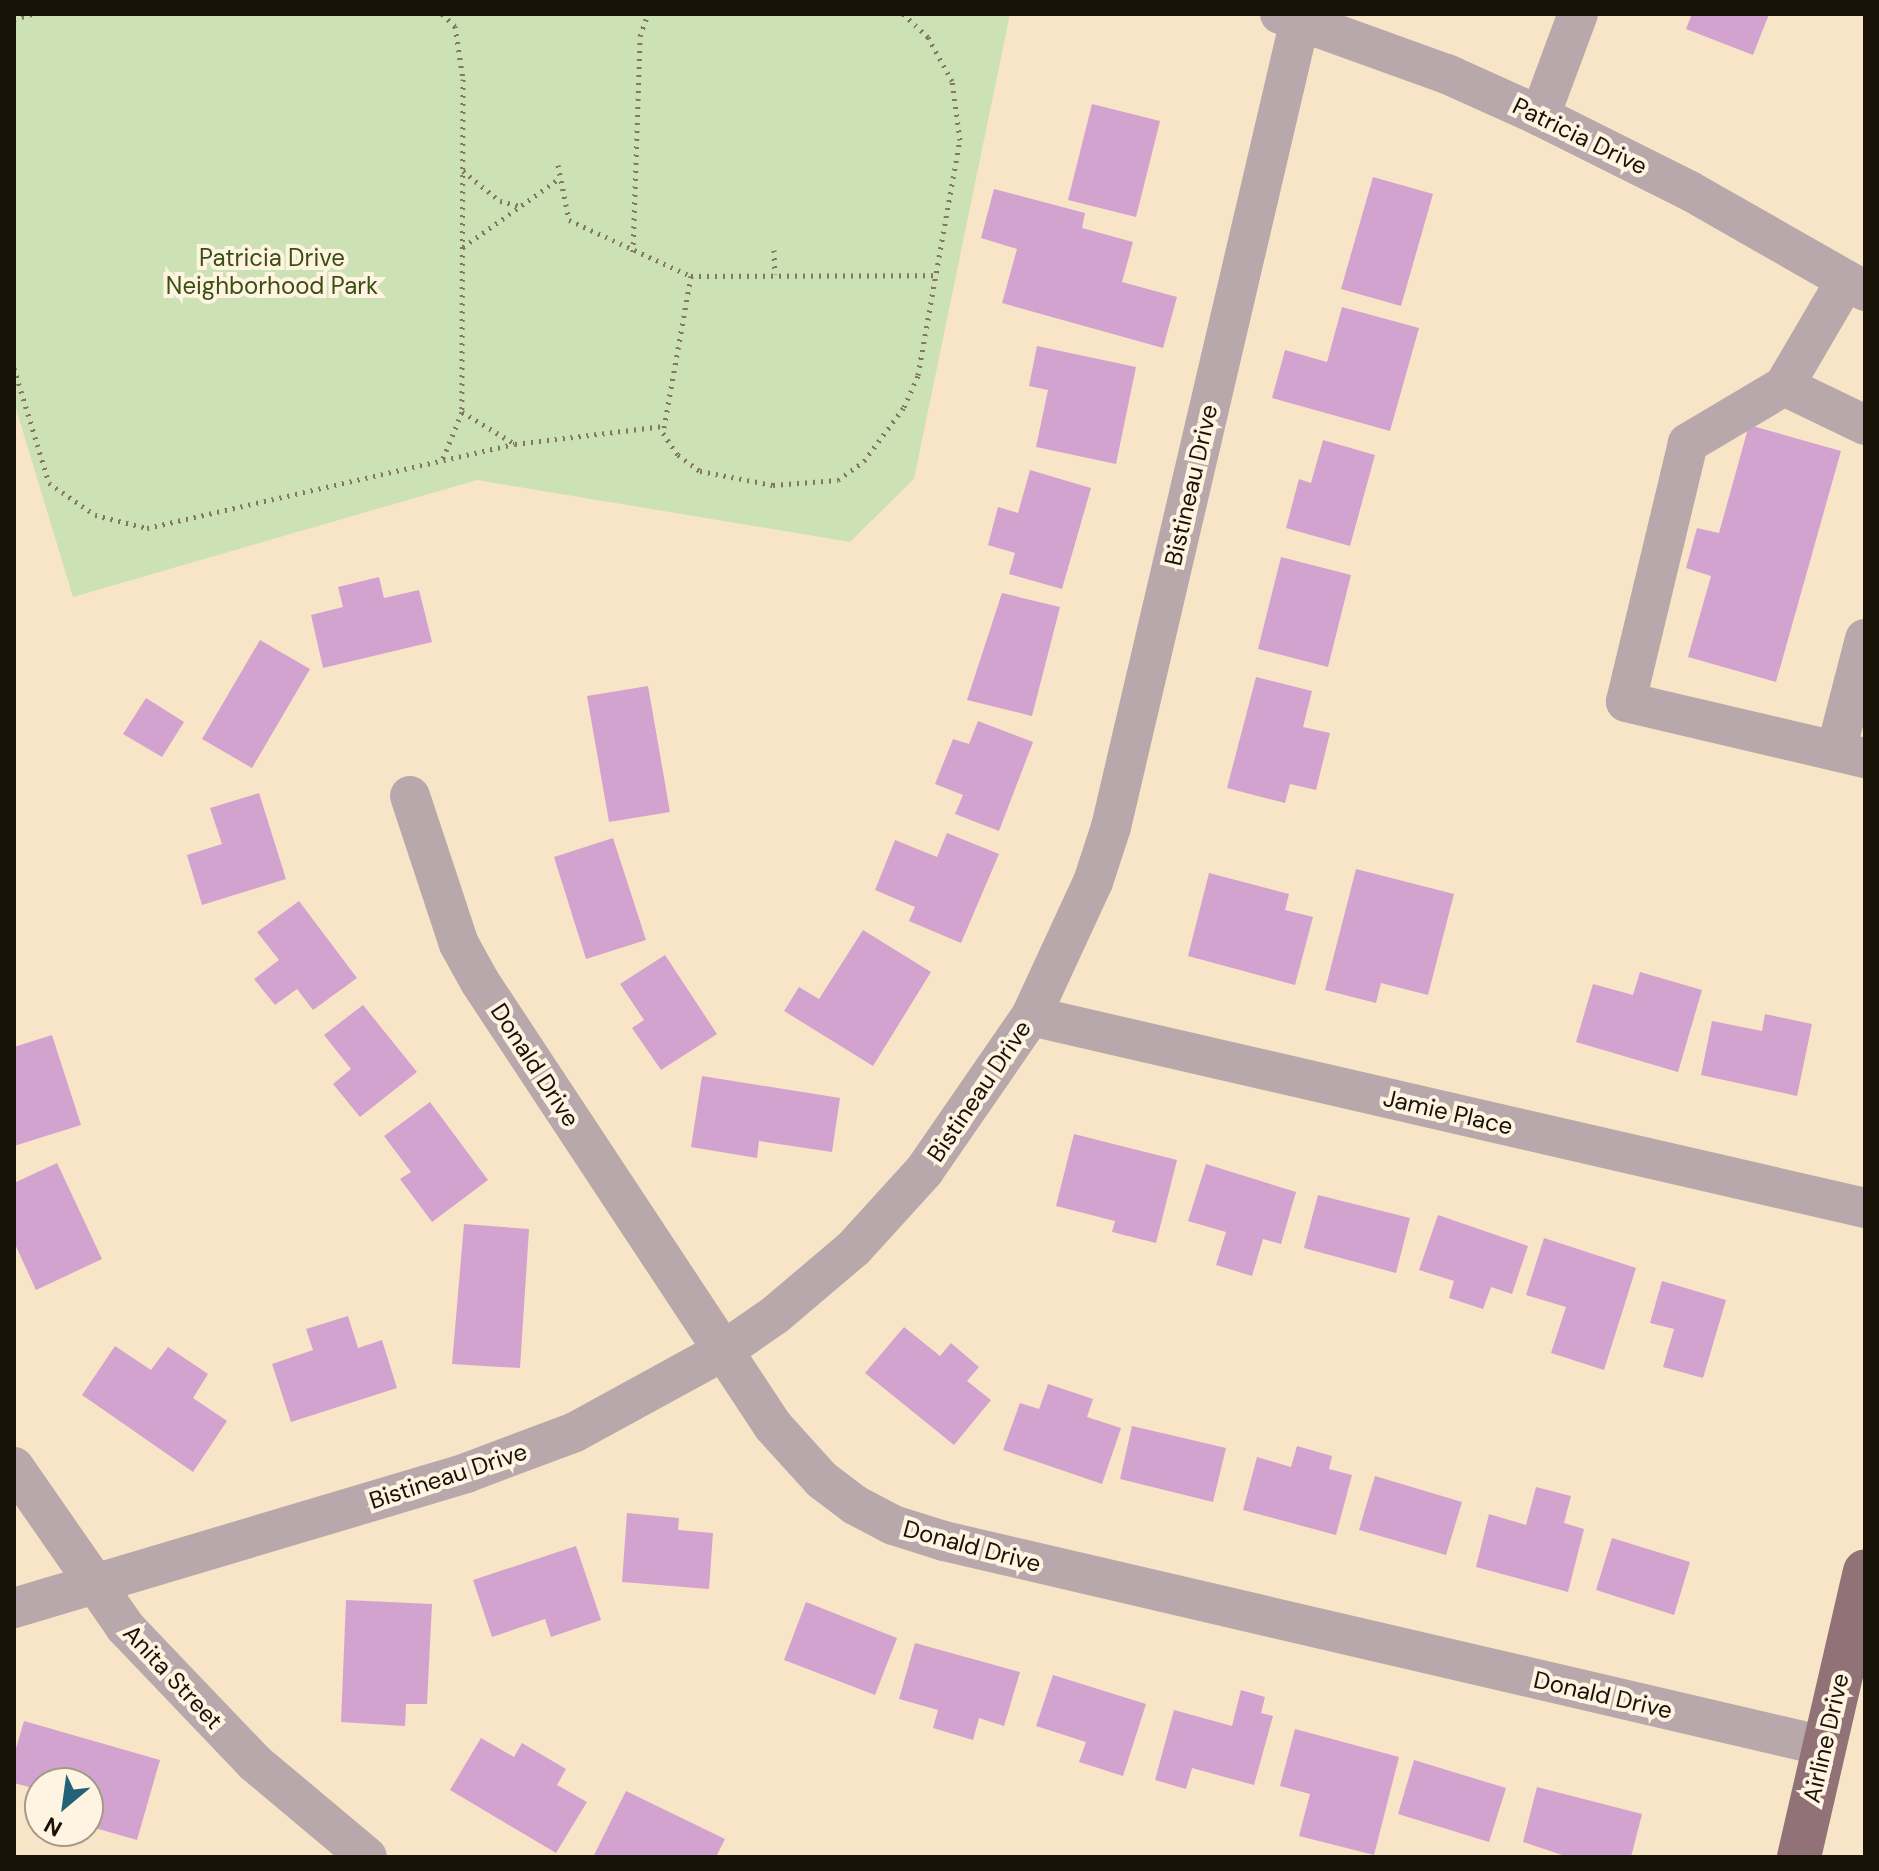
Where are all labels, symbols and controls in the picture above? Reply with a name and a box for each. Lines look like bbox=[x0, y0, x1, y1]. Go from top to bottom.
street label: Patricia Drive bbox=[1508, 91, 1652, 181]
park label: Patricia Drive Neighborhood Park bbox=[166, 244, 378, 300]
street label: Bistineau Drive bbox=[1158, 402, 1224, 568]
street label: Donald Drive bbox=[484, 998, 586, 1132]
street label: Bistineau Drive bbox=[921, 1015, 1037, 1167]
street label: Jamie Place bbox=[1380, 1083, 1516, 1141]
street label: Bistineau Drive bbox=[365, 1437, 531, 1515]
street label: Donald Drive bbox=[900, 1514, 1044, 1578]
street label: Anita Street bbox=[117, 1619, 229, 1735]
street label: Donald Drive bbox=[1531, 1665, 1675, 1725]
street label: Airline Drive bbox=[1797, 1670, 1855, 1806]
north arrow bbox=[24, 1767, 104, 1847]
text: N bbox=[39, 1810, 67, 1843]

